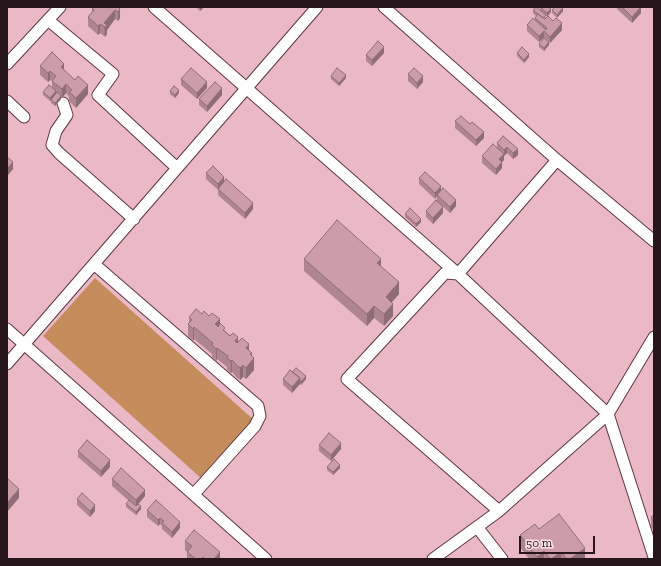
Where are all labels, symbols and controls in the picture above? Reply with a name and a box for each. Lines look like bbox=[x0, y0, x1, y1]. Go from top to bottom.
scale bar bbox=[521, 528, 597, 554]
text: 50 m bbox=[526, 536, 552, 550]

